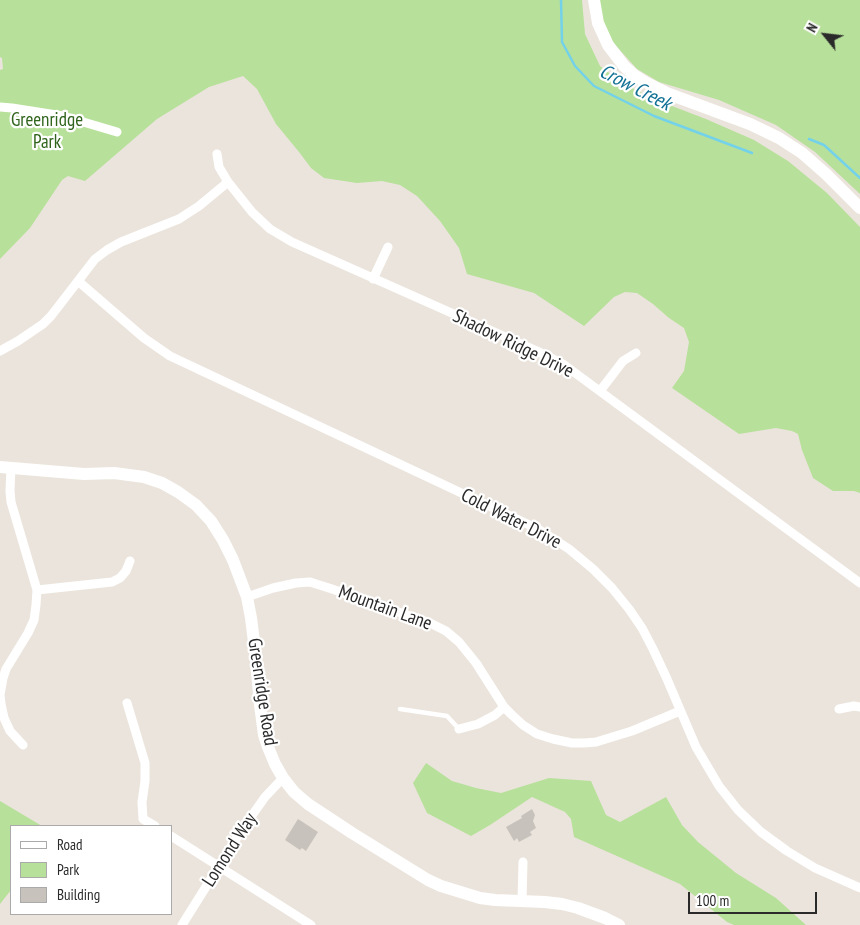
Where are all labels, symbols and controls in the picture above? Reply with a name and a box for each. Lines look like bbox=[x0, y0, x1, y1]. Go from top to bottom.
north arrow bbox=[800, 10, 850, 60]
text: N bbox=[802, 20, 822, 35]
water label: Crow Creek bbox=[595, 60, 675, 116]
park label: Greenridge Park bbox=[11, 110, 83, 154]
street label: Shadow Ridge Drive bbox=[449, 305, 577, 383]
street label: Cold Water Drive bbox=[457, 484, 565, 554]
street label: Mountain Lane bbox=[335, 581, 435, 635]
street label: Greenridge Road bbox=[242, 637, 282, 747]
street label: Lomond Way bbox=[198, 809, 262, 891]
legend bbox=[10, 825, 172, 915]
text: Road bbox=[57, 835, 83, 854]
text: Park bbox=[57, 860, 79, 879]
scale bar bbox=[690, 882, 819, 914]
text: Building bbox=[57, 885, 100, 904]
text: 100 m bbox=[696, 891, 729, 910]

